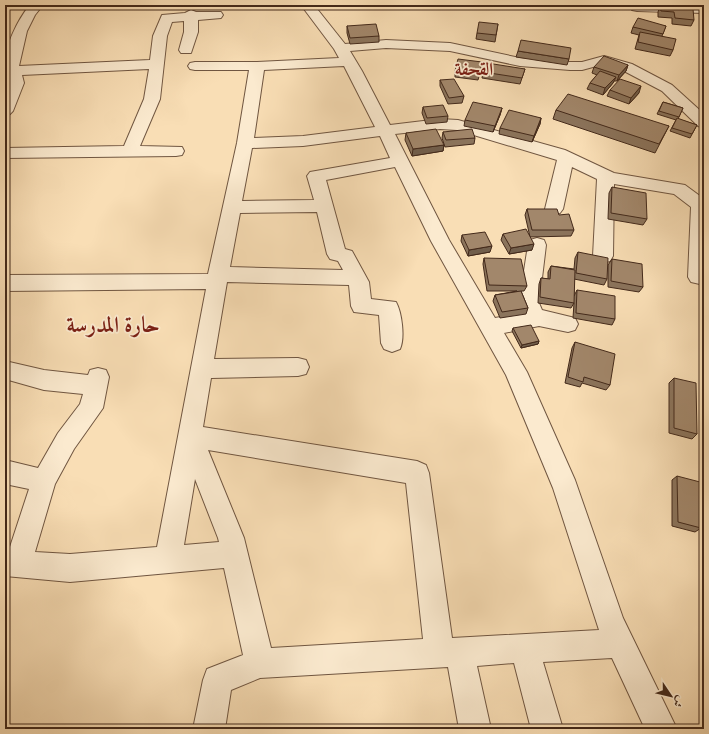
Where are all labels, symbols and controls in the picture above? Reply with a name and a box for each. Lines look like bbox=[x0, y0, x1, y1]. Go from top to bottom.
district label: القحفة bbox=[455, 57, 493, 80]
district label: حارة المدرسة bbox=[66, 310, 160, 339]
north arrow bbox=[651, 676, 691, 716]
text: ش bbox=[670, 693, 688, 710]

